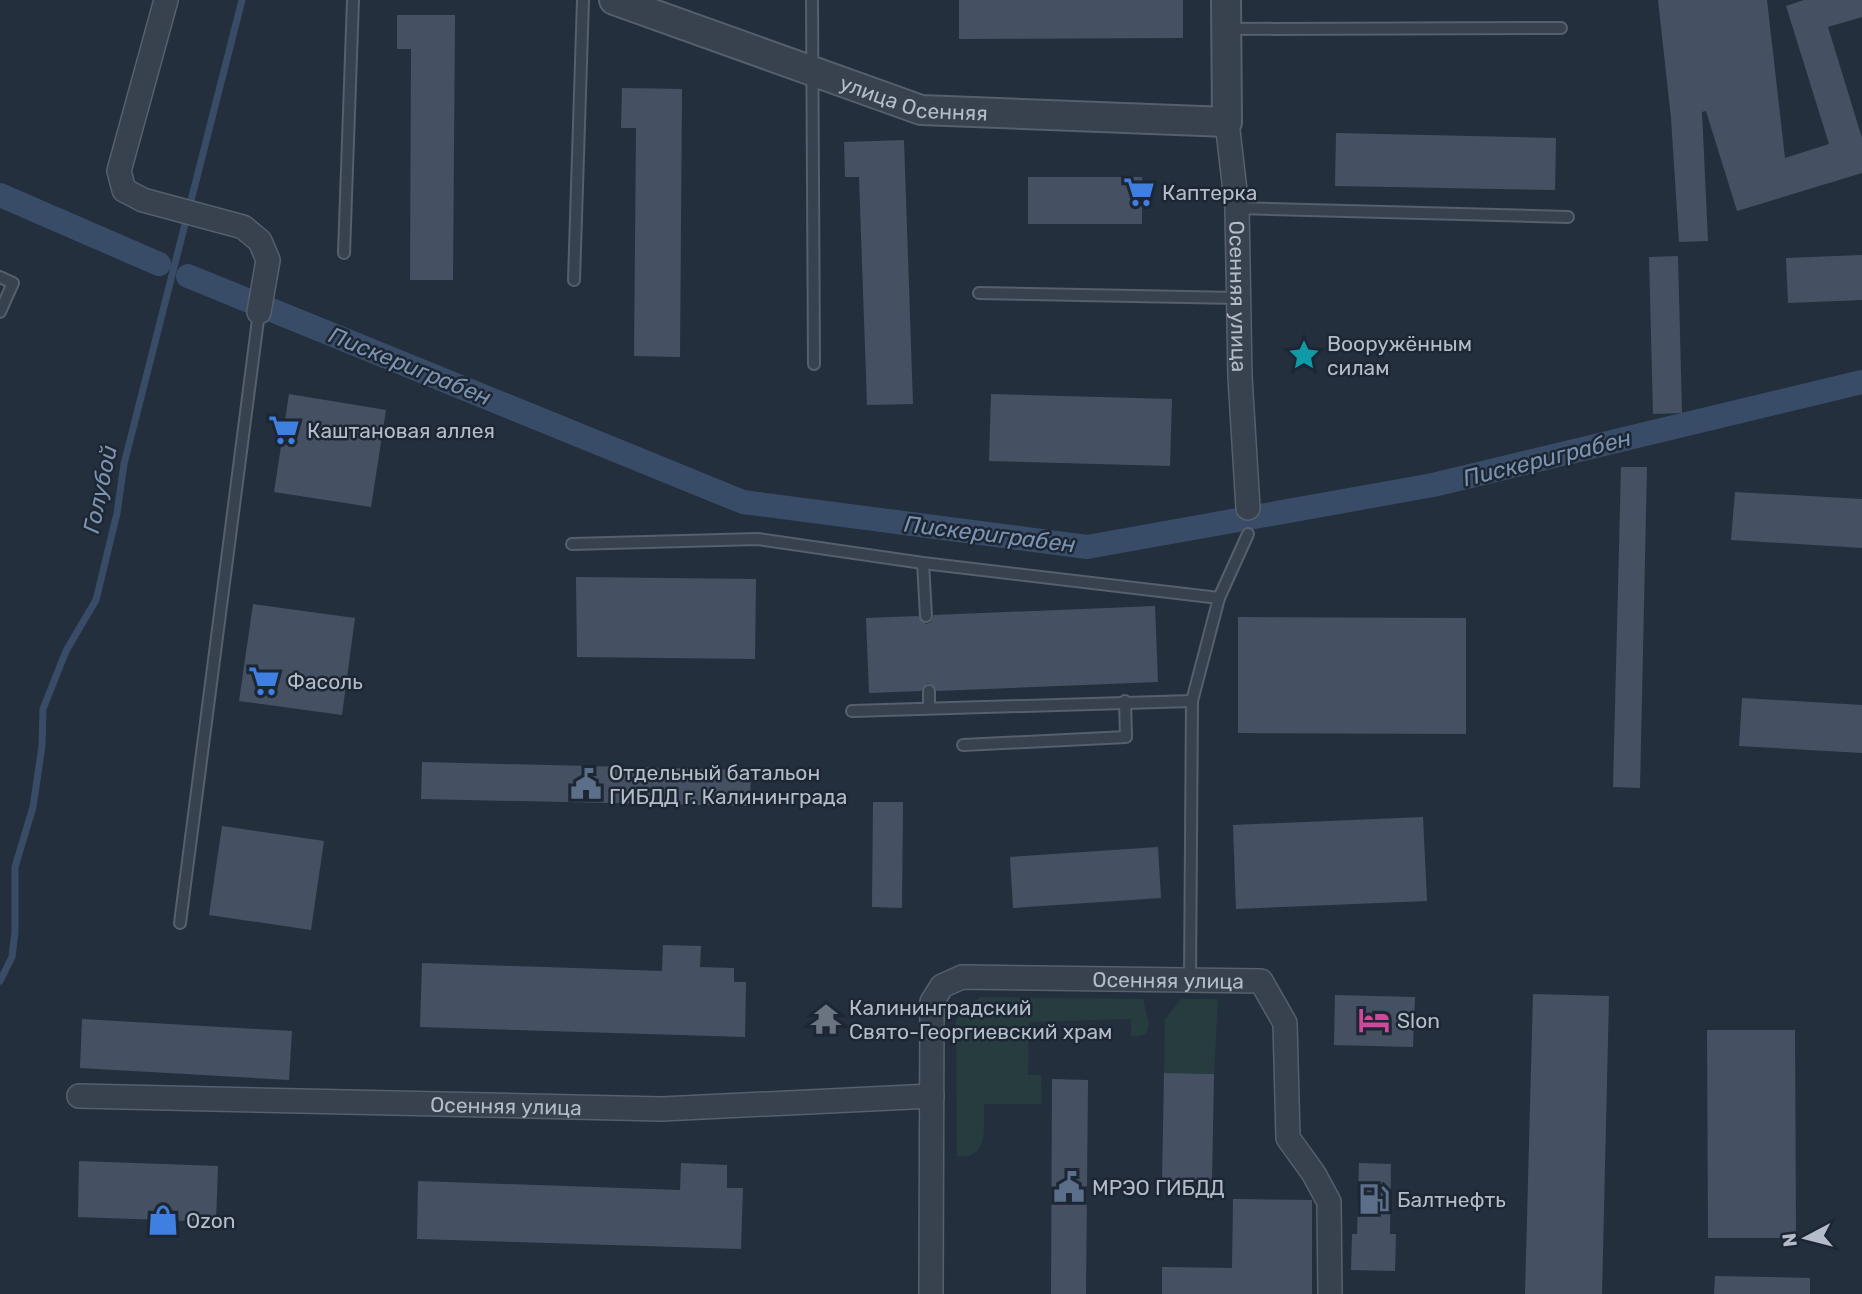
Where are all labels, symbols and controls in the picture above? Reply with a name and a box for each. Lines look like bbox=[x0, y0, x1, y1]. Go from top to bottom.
street label: улица Осенняя bbox=[837, 70, 988, 125]
supermarket icon: Каптерка bbox=[1122, 175, 1156, 209]
place label: Каптерка bbox=[1162, 180, 1257, 205]
street label: Осенняя улица bbox=[1225, 220, 1252, 372]
water label: Пискериграбен bbox=[325, 321, 495, 411]
place label: Вооружённым силам bbox=[1327, 331, 1472, 380]
place icon: Вооружённым силам bbox=[1287, 338, 1321, 372]
supermarket icon: Каштановая аллея bbox=[267, 413, 301, 447]
place label: Каштановая аллея bbox=[307, 418, 495, 443]
water label: Пискериграбен bbox=[1460, 424, 1634, 492]
water label: Голубой bbox=[77, 442, 123, 535]
water label: Пискериграбен bbox=[903, 510, 1077, 558]
supermarket icon: Фасоль bbox=[247, 664, 281, 698]
place label: Фасоль bbox=[287, 669, 363, 694]
place label: Отдельный батальон ГИБДД г. Калининграда bbox=[609, 760, 847, 809]
public building icon: Отдельный батальон ГИБДД г. Калининграда bbox=[569, 767, 603, 801]
street label: Осенняя улица bbox=[1092, 966, 1244, 993]
place label: Калининградский Свято-Георгиевский храм bbox=[849, 995, 1112, 1044]
temple icon: Калининградский Свято-Георгиевский храм bbox=[809, 1002, 843, 1036]
hotel icon: Slon bbox=[1357, 1003, 1391, 1037]
place label: Slon bbox=[1397, 1008, 1440, 1033]
street label: Осенняя улица bbox=[430, 1091, 582, 1120]
public building icon: МРЭО ГИБДД bbox=[1052, 1170, 1086, 1204]
place label: МРЭО ГИБДД bbox=[1092, 1175, 1225, 1200]
fuel station icon: Балтнефть bbox=[1357, 1182, 1391, 1216]
place label: Балтнефть bbox=[1397, 1187, 1506, 1212]
shop icon: Ozon bbox=[146, 1203, 180, 1237]
north arrow bbox=[1771, 1203, 1841, 1273]
place label: Ozon bbox=[186, 1208, 236, 1233]
text: N bbox=[1777, 1232, 1802, 1248]

